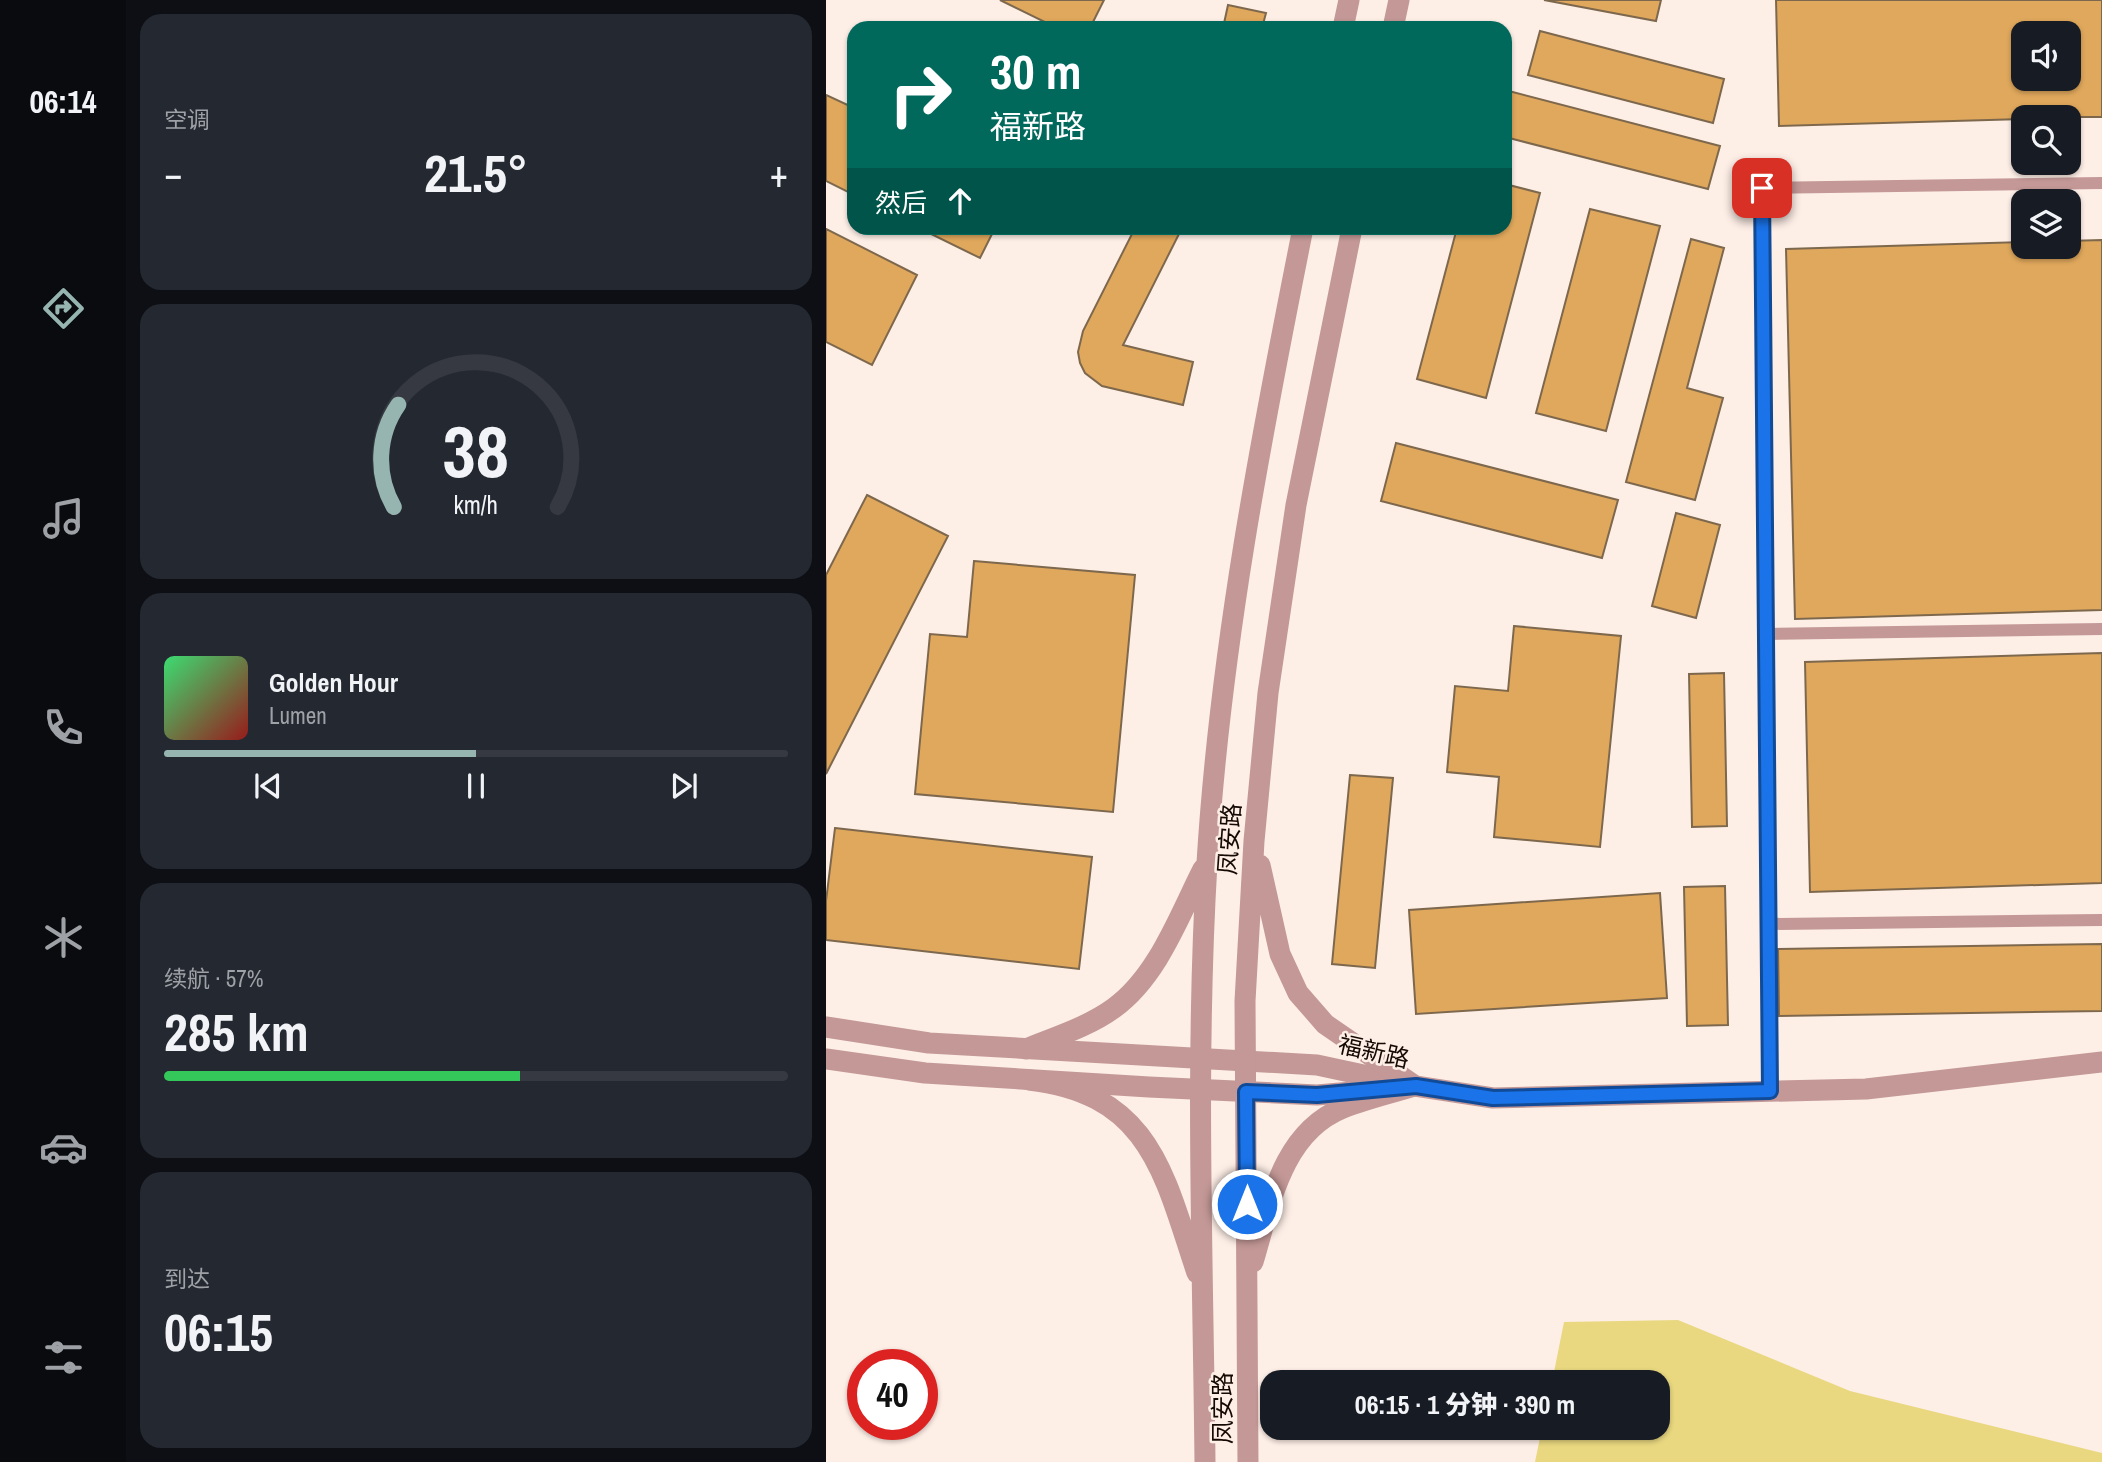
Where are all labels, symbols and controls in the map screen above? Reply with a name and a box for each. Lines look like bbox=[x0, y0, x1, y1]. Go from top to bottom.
map controls bbox=[2011, 21, 2081, 259]
button: sound bbox=[2011, 21, 2081, 91]
text: 30 m bbox=[990, 38, 1082, 104]
icon: right bbox=[875, 49, 966, 140]
text: 06:14 bbox=[29, 80, 97, 123]
text: 空调 bbox=[164, 104, 210, 135]
text: 福新路 bbox=[990, 105, 1086, 148]
button: search bbox=[2011, 105, 2081, 175]
text: 21.5° bbox=[424, 138, 528, 208]
text: − bbox=[164, 148, 182, 199]
text: + bbox=[770, 148, 788, 199]
pin bbox=[1732, 158, 1792, 218]
icon: arrive bbox=[1743, 169, 1781, 207]
icon: ahead bbox=[941, 182, 979, 220]
text: 然后 bbox=[875, 185, 927, 220]
button: layers bbox=[2011, 189, 2081, 259]
icon: directions bbox=[39, 284, 88, 333]
text: 38 bbox=[443, 403, 509, 501]
text: km/h bbox=[454, 488, 498, 522]
icon: music bbox=[39, 494, 88, 543]
text: Golden Hour bbox=[269, 665, 398, 700]
text: Lumen bbox=[269, 700, 327, 731]
icon: phone bbox=[39, 703, 88, 752]
icon: previous bbox=[249, 767, 287, 805]
icon: pause bbox=[457, 767, 495, 805]
icon: next bbox=[665, 767, 703, 805]
street label: 凤安路 bbox=[1211, 802, 1247, 876]
icon: climate bbox=[39, 913, 88, 962]
text: 续航 · 57% bbox=[164, 963, 263, 994]
text: 285 km bbox=[164, 997, 309, 1067]
street label: 福新路 bbox=[1335, 1027, 1413, 1075]
icon: car bbox=[39, 1123, 88, 1172]
position arrow bbox=[1210, 1167, 1284, 1241]
text: 到达 bbox=[164, 1263, 210, 1294]
text: 06:15 bbox=[164, 1297, 273, 1367]
icon: filters bbox=[39, 1333, 88, 1382]
speed limit sign: 40 bbox=[847, 1349, 938, 1440]
street label: 凤安路 bbox=[1206, 1372, 1238, 1444]
text: 06:15 · 1 分钟 · 390 m bbox=[1355, 1387, 1575, 1422]

